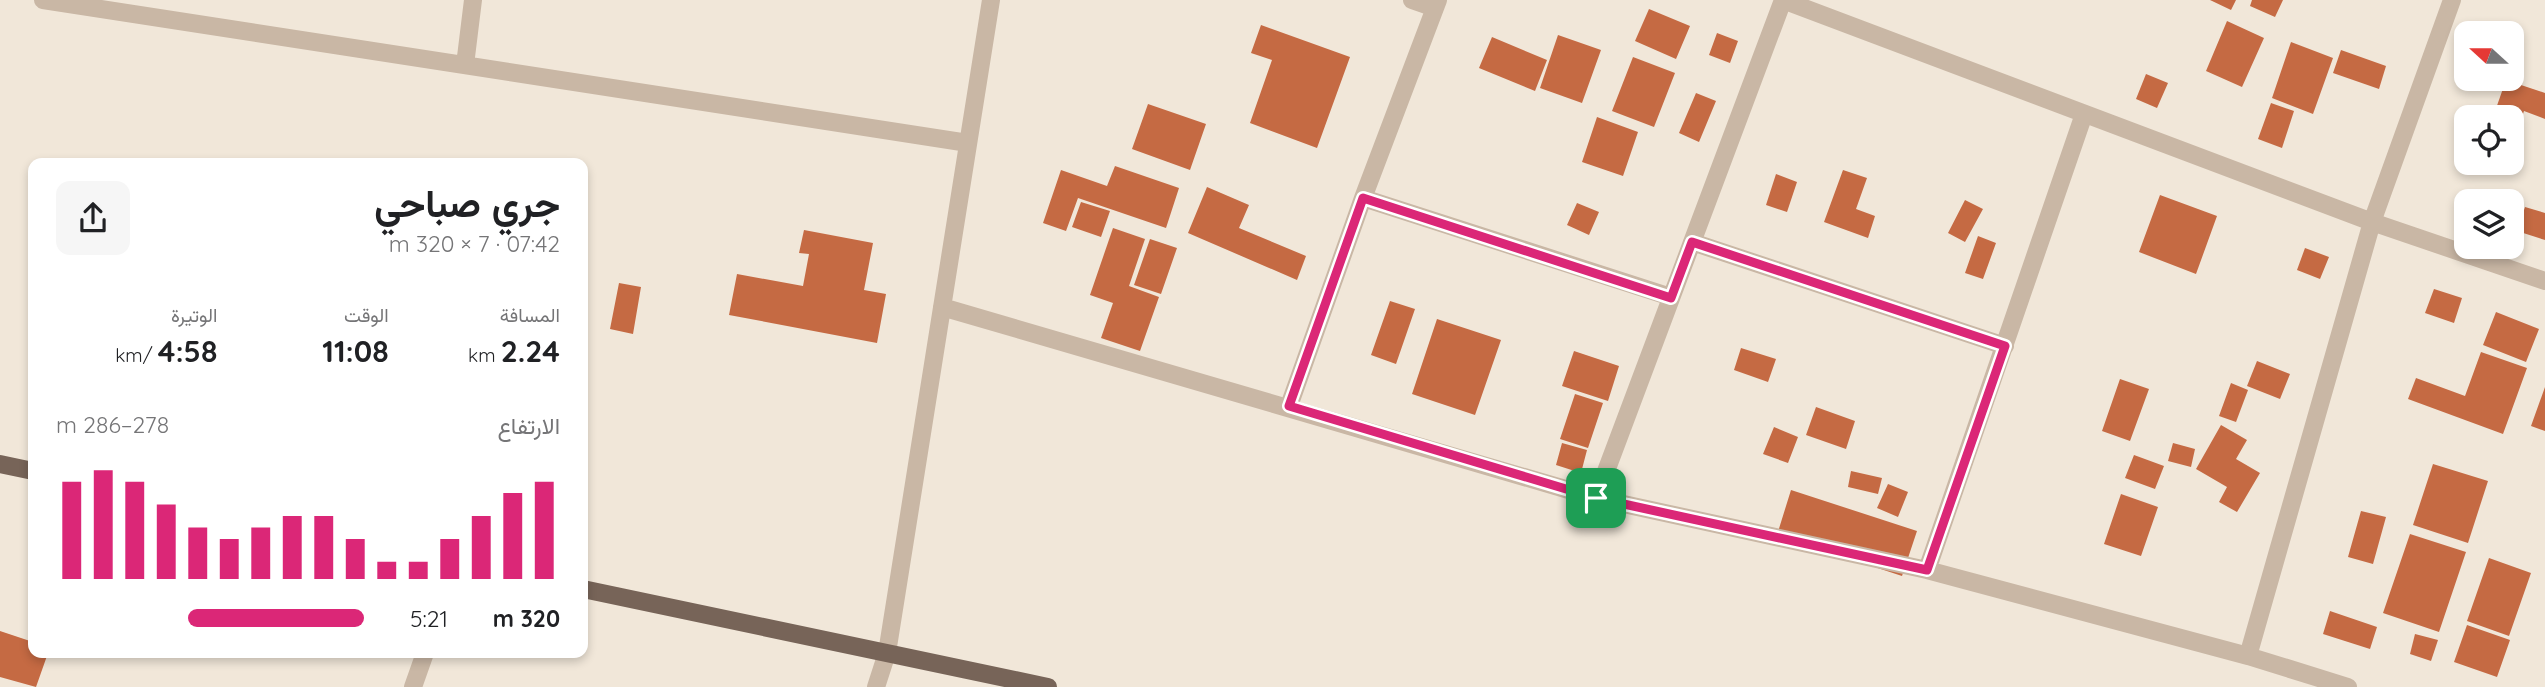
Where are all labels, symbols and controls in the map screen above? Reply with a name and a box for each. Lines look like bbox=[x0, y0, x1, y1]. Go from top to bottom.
north arrow bbox=[2454, 21, 2524, 91]
map controls bbox=[2454, 21, 2524, 259]
button: locate bbox=[2454, 105, 2524, 175]
text: جري صباحي bbox=[374, 179, 560, 227]
button: share bbox=[56, 181, 130, 255]
button: layers bbox=[2454, 189, 2524, 259]
text: 07:42 · 7 × 320 m bbox=[389, 229, 560, 258]
text: الوتيرة bbox=[171, 303, 217, 327]
text: الوقت bbox=[344, 303, 389, 327]
text: المسافة bbox=[500, 303, 560, 327]
text: 4:58 bbox=[158, 332, 217, 370]
text: 11:08 bbox=[322, 332, 389, 370]
text: 2.24 bbox=[501, 332, 560, 370]
text: /km bbox=[115, 343, 158, 367]
text: km bbox=[468, 343, 501, 367]
text: 278–286 m bbox=[56, 410, 169, 439]
text: الارتفاع bbox=[498, 411, 560, 440]
pin bbox=[1566, 468, 1626, 528]
icon: arrive bbox=[1577, 479, 1615, 517]
text: 5:21 bbox=[410, 604, 448, 633]
text: 320 m bbox=[493, 604, 560, 633]

